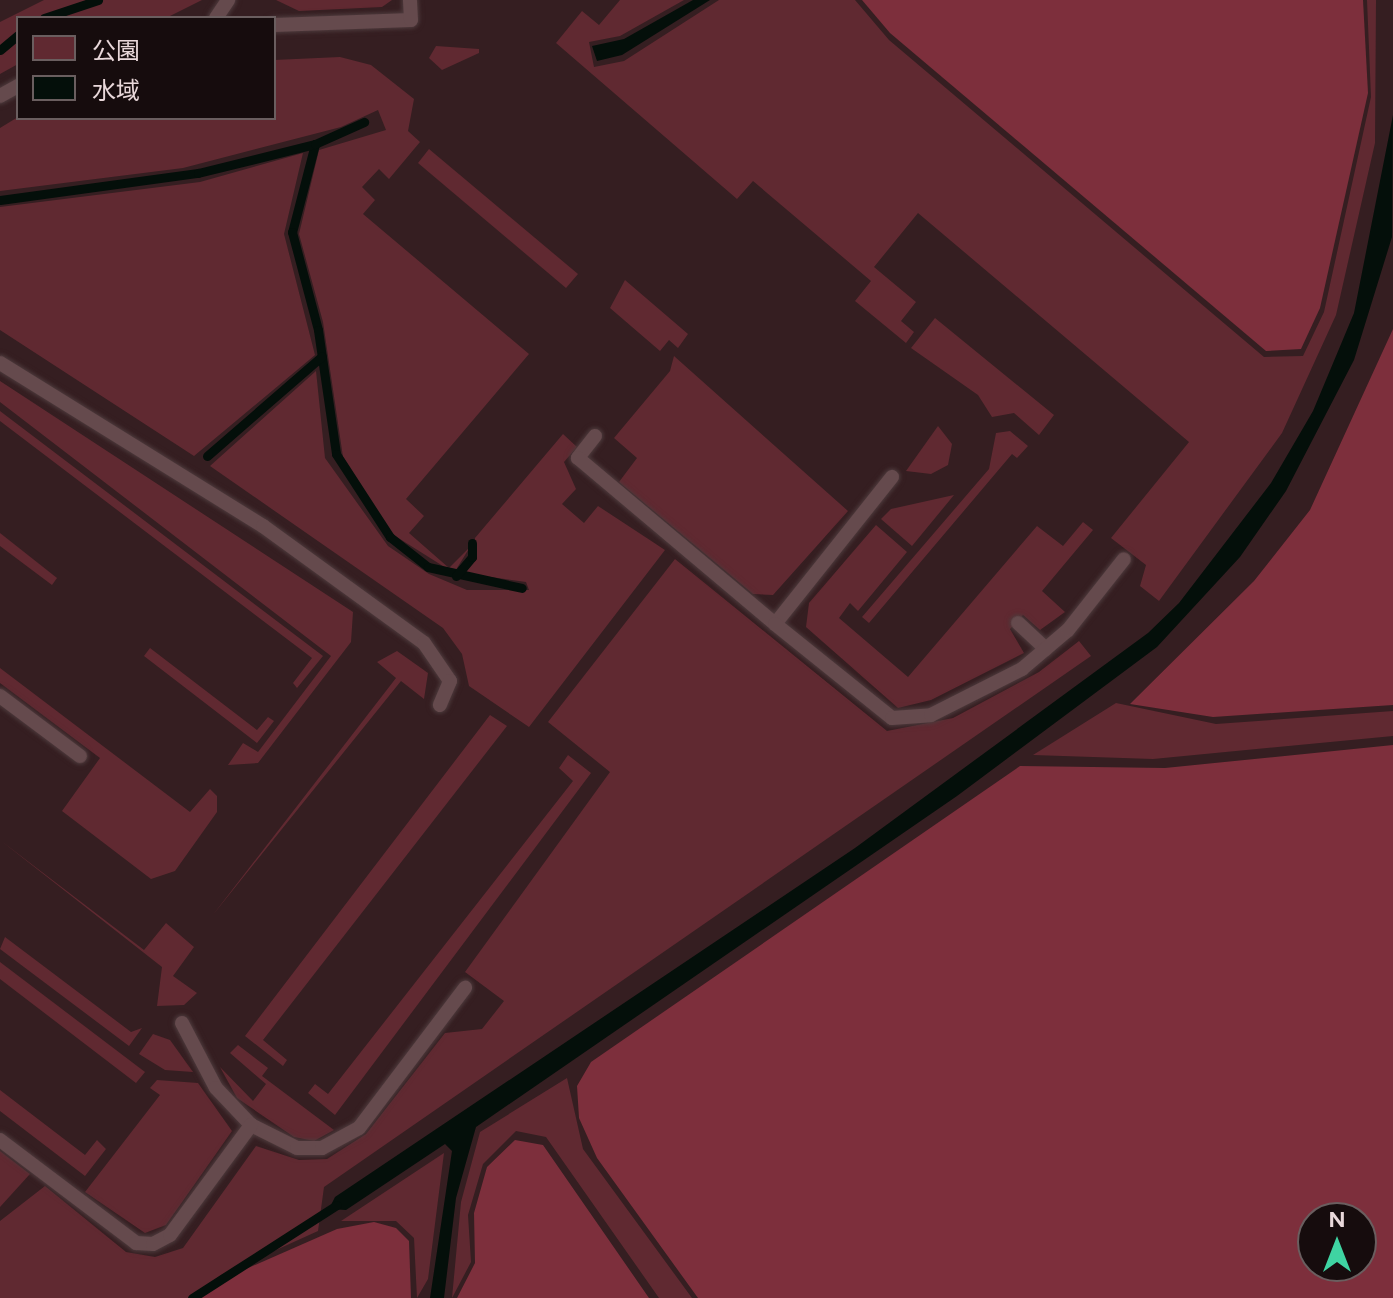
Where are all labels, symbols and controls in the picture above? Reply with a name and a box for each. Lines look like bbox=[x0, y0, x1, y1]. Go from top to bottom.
legend bbox=[16, 16, 276, 120]
text: 公園 bbox=[92, 36, 140, 65]
text: 水域 bbox=[92, 76, 140, 105]
north arrow bbox=[1297, 1202, 1377, 1282]
text: N bbox=[1328, 1206, 1346, 1233]

